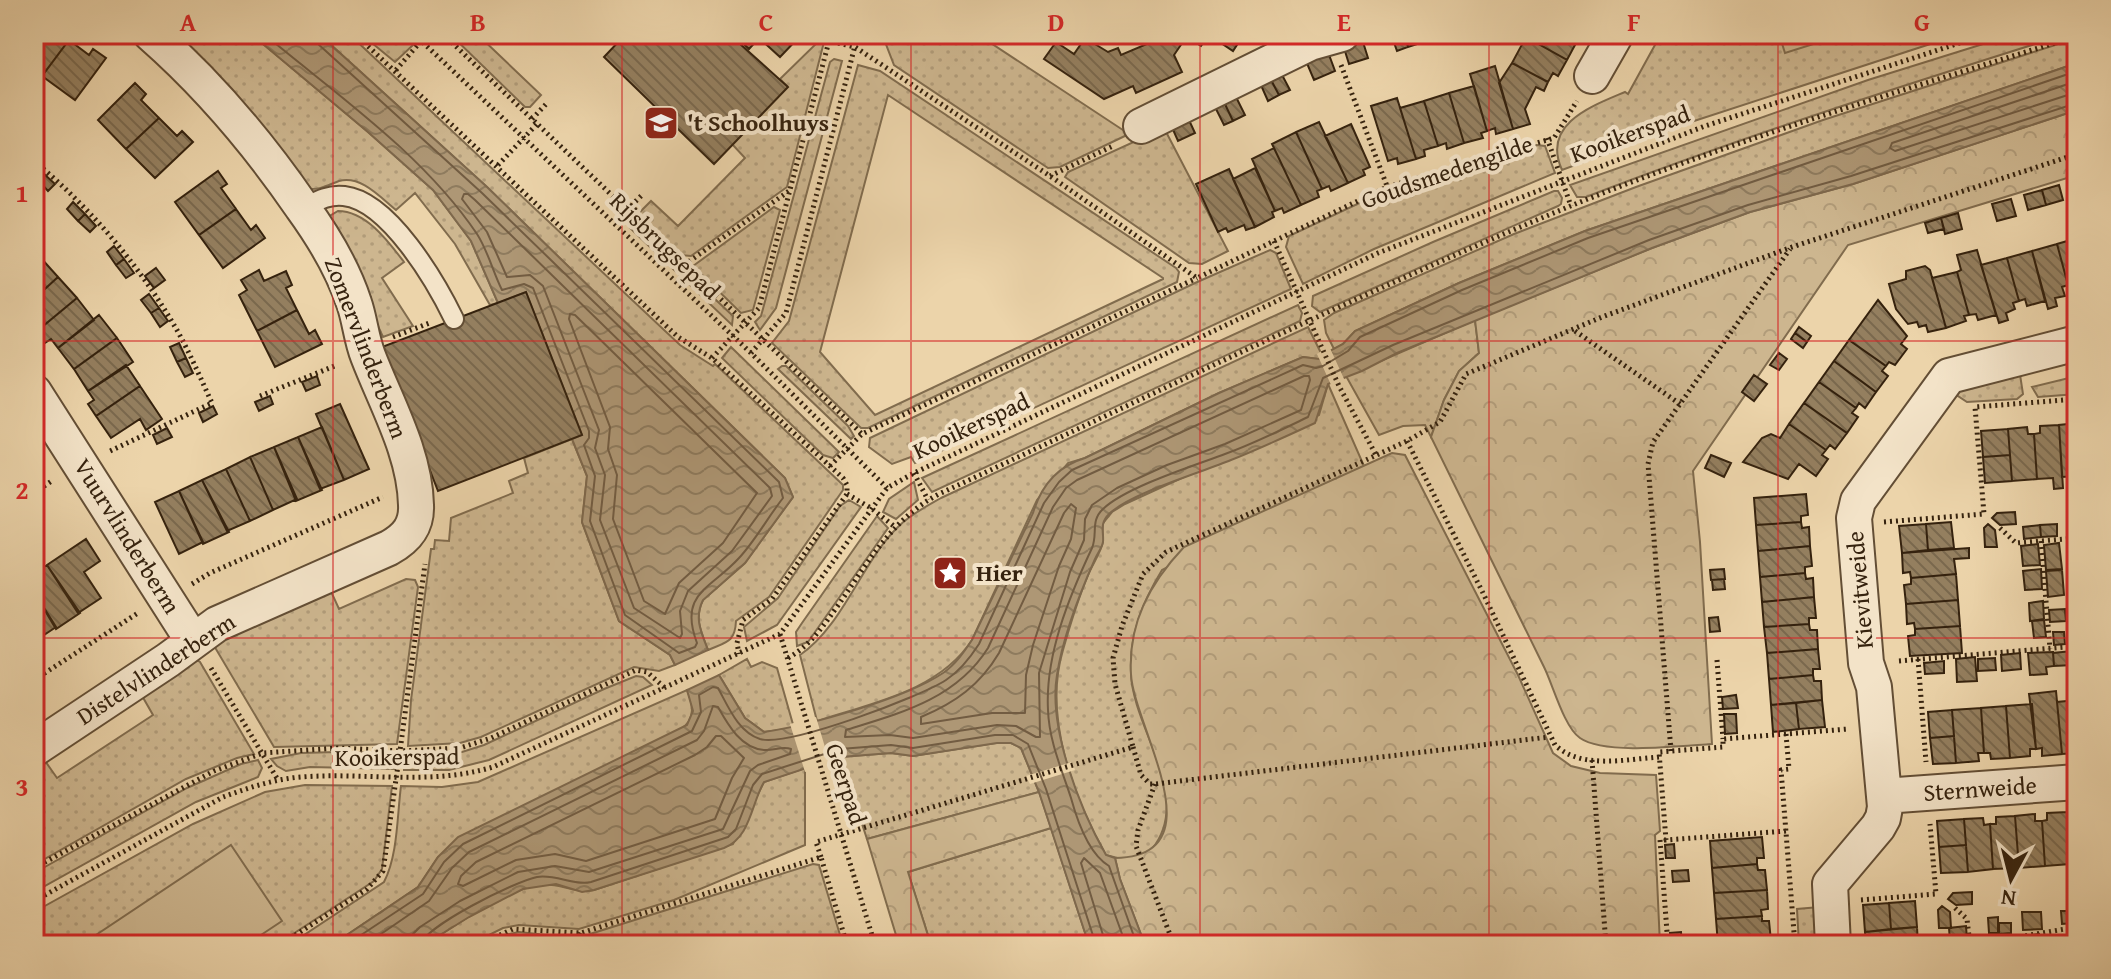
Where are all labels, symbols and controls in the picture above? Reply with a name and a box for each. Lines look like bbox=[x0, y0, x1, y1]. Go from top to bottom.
text: A bbox=[180, 2, 197, 41]
text: B bbox=[470, 2, 486, 41]
text: C bbox=[759, 2, 773, 41]
text: D bbox=[1048, 2, 1064, 41]
text: E bbox=[1337, 2, 1351, 41]
text: F bbox=[1627, 2, 1641, 41]
text: G bbox=[1914, 2, 1930, 41]
street label: Kooikerspad bbox=[1565, 96, 1695, 171]
school or university icon: 't Schoolhuys bbox=[642, 104, 680, 142]
place label: 't Schoolhuys bbox=[687, 105, 829, 140]
street label: Goudsmedengilde bbox=[1356, 126, 1537, 217]
text: 1 bbox=[15, 173, 29, 212]
street label: Rijsbrugsepad bbox=[602, 184, 729, 308]
street label: Zomervlinderberm bbox=[316, 252, 417, 444]
street label: Kooikerspad bbox=[907, 383, 1035, 468]
street label: Vuurvlinderberm bbox=[66, 451, 190, 621]
text: 2 bbox=[15, 470, 29, 509]
street label: Kievitweide bbox=[1837, 530, 1882, 650]
place icon: Hier bbox=[931, 554, 969, 592]
place label: Hier bbox=[976, 555, 1023, 590]
street label: Distelvlinderberm bbox=[69, 604, 242, 733]
street label: Kooikerspad bbox=[334, 738, 460, 775]
street label: Geerpad bbox=[817, 739, 876, 829]
text: 3 bbox=[15, 767, 29, 806]
street label: Sternweide bbox=[1922, 767, 2038, 810]
north arrow bbox=[1971, 839, 2051, 919]
text: N bbox=[1999, 882, 2018, 916]

